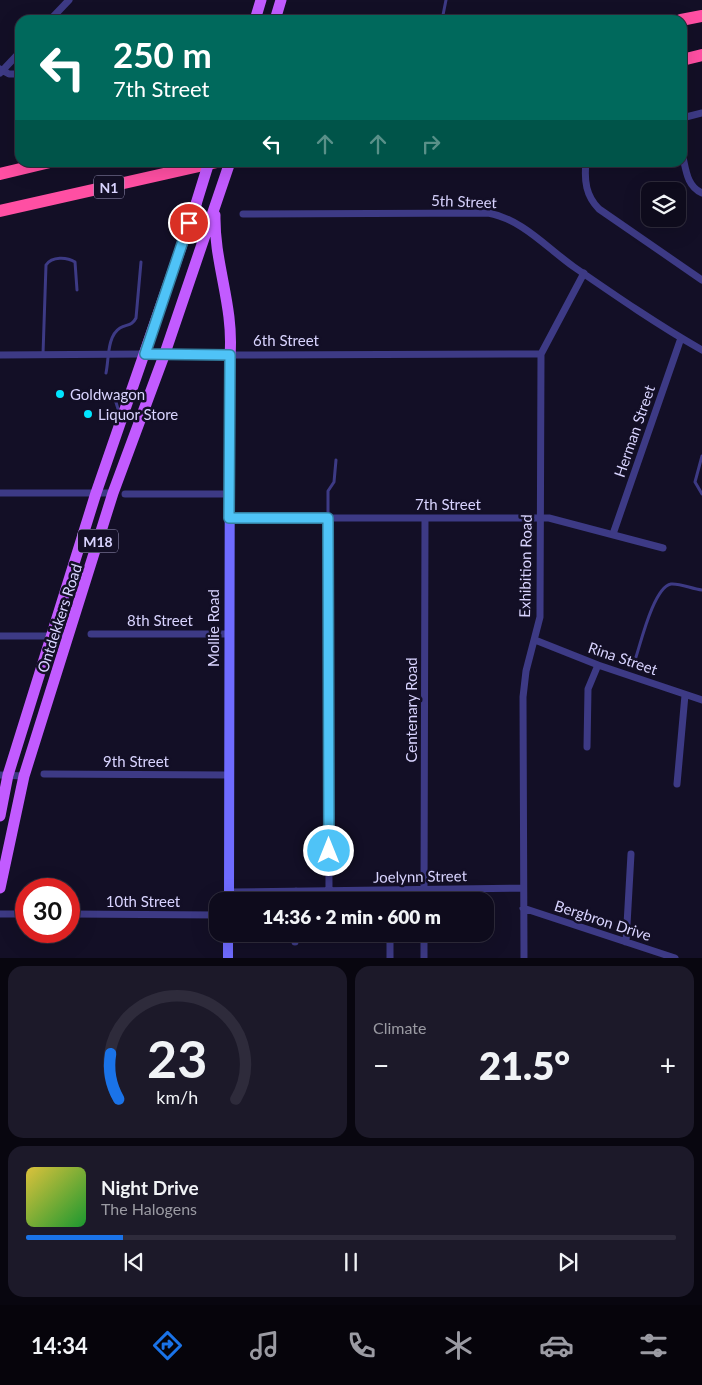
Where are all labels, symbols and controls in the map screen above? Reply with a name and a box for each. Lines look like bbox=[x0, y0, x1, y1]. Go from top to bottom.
text: 250 m bbox=[113, 33, 212, 75]
icon: left bbox=[30, 35, 95, 100]
text: 7th Street bbox=[113, 75, 209, 102]
icon: left bbox=[258, 130, 286, 158]
icon: ahead bbox=[311, 130, 339, 158]
icon: ahead bbox=[364, 130, 392, 158]
icon: right bbox=[417, 130, 445, 158]
road number: N1 bbox=[94, 176, 124, 198]
map controls bbox=[641, 182, 686, 227]
button: layers bbox=[641, 182, 686, 227]
street label: 5th Street bbox=[431, 191, 498, 211]
pin bbox=[168, 202, 210, 244]
icon: arrive bbox=[175, 209, 203, 237]
street label: 6th Street bbox=[253, 331, 320, 349]
street label: Herman Street bbox=[610, 382, 658, 479]
place label: Goldwagon bbox=[70, 385, 145, 403]
marker: Goldwagon bbox=[54, 388, 66, 400]
place label: Liquor Store bbox=[98, 405, 178, 423]
marker: Liquor Store bbox=[82, 408, 94, 420]
street label: 7th Street bbox=[415, 495, 482, 513]
street label: Exhibition Road bbox=[515, 514, 535, 618]
road number: M18 bbox=[78, 530, 118, 552]
street label: Ontdekkers Road bbox=[33, 561, 85, 675]
street label: Mollie Road bbox=[204, 589, 222, 667]
street label: 8th Street bbox=[127, 611, 194, 629]
street label: Rina Street bbox=[586, 638, 661, 678]
street label: Centenary Road bbox=[402, 657, 420, 763]
street label: 9th Street bbox=[103, 752, 170, 770]
position arrow bbox=[302, 824, 354, 876]
street label: Joelynn Street bbox=[373, 866, 468, 886]
speed limit sign: 30 bbox=[15, 878, 80, 943]
street label: 10th Street bbox=[106, 892, 181, 910]
street label: Bergbron Drive bbox=[552, 896, 654, 944]
text: 14:36 · 2 min · 600 m bbox=[262, 905, 441, 928]
text: Climate bbox=[373, 1018, 426, 1037]
text: 23 bbox=[147, 1027, 208, 1089]
text: 21.5° bbox=[479, 1042, 570, 1088]
text: − bbox=[373, 1048, 389, 1082]
text: + bbox=[660, 1048, 676, 1082]
text: km/h bbox=[157, 1086, 198, 1108]
text: Night Drive bbox=[101, 1176, 199, 1199]
text: The Halogens bbox=[101, 1199, 197, 1218]
icon: previous bbox=[120, 1248, 148, 1276]
icon: pause bbox=[337, 1248, 365, 1276]
icon: next bbox=[554, 1248, 582, 1276]
icon: directions bbox=[150, 1328, 185, 1363]
icon: music bbox=[247, 1328, 282, 1363]
icon: phone bbox=[344, 1328, 379, 1363]
icon: climate bbox=[441, 1328, 476, 1363]
icon: car bbox=[539, 1328, 574, 1363]
icon: filters bbox=[636, 1328, 671, 1363]
text: 14:34 bbox=[31, 1332, 88, 1359]

